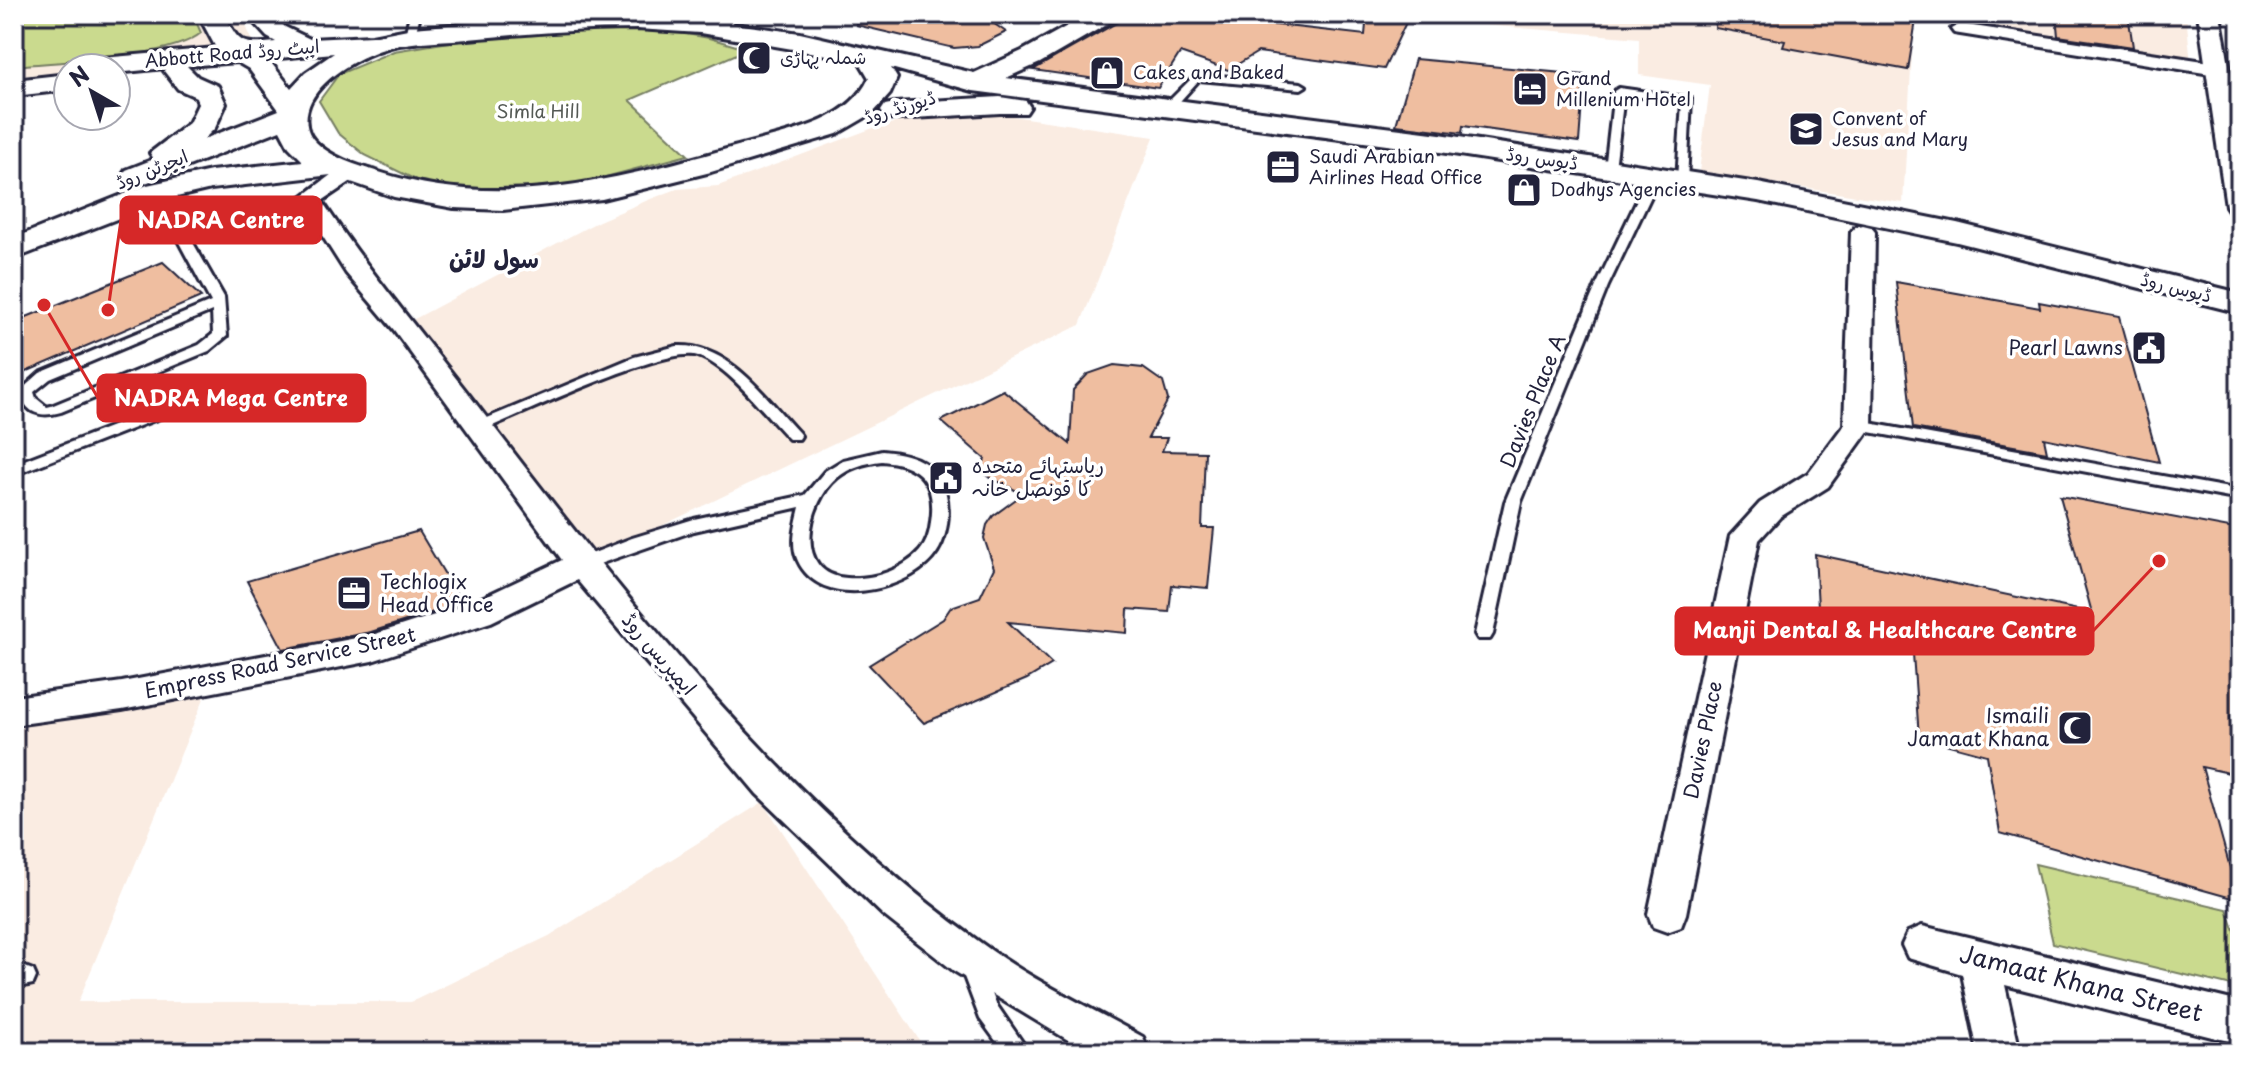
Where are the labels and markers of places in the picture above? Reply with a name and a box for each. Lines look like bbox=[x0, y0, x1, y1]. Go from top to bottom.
mosque icon: شملہ پہاڑی bbox=[735, 39, 773, 77]
place label: شملہ پہاڑی bbox=[780, 43, 866, 70]
shop icon: Cakes and Baked bbox=[1088, 54, 1126, 92]
place label: Cakes and Baked bbox=[1133, 58, 1284, 85]
place label: Grand Millenium Hotel bbox=[1556, 64, 1691, 112]
hotel icon: Grand Millenium Hotel bbox=[1511, 70, 1549, 108]
place label: Convent of Jesus and Mary bbox=[1832, 104, 1968, 152]
school or university icon: Convent of Jesus and Mary bbox=[1787, 110, 1825, 148]
place label: Saudi Arabian Airlines Head Office bbox=[1309, 142, 1482, 190]
office icon: Saudi Arabian Airlines Head Office bbox=[1264, 148, 1302, 186]
shop icon: Dodhys Agencies bbox=[1505, 171, 1543, 209]
place label: Dodhys Agencies bbox=[1550, 175, 1696, 202]
callout: NADRA Centre bbox=[121, 197, 321, 243]
public building icon: Pearl Lawns bbox=[2130, 329, 2168, 367]
place label: Pearl Lawns bbox=[2008, 332, 2123, 362]
callout: NADRA Mega Centre bbox=[98, 375, 365, 421]
place label: ریاستہائے متحدہ کا قونصل خانہ bbox=[972, 450, 1104, 503]
public building icon: ریاستہائے متحدہ کا قونصل خانہ bbox=[927, 459, 965, 497]
place label: Techlogix Head Office bbox=[380, 566, 494, 619]
office icon: Techlogix Head Office bbox=[335, 574, 373, 612]
callout: Manji Dental & Healthcare Centre bbox=[1676, 608, 2093, 654]
place label: Ismaili Jamaat Khana bbox=[1907, 700, 2049, 753]
mosque icon: Ismaili Jamaat Khana bbox=[2056, 709, 2094, 747]

